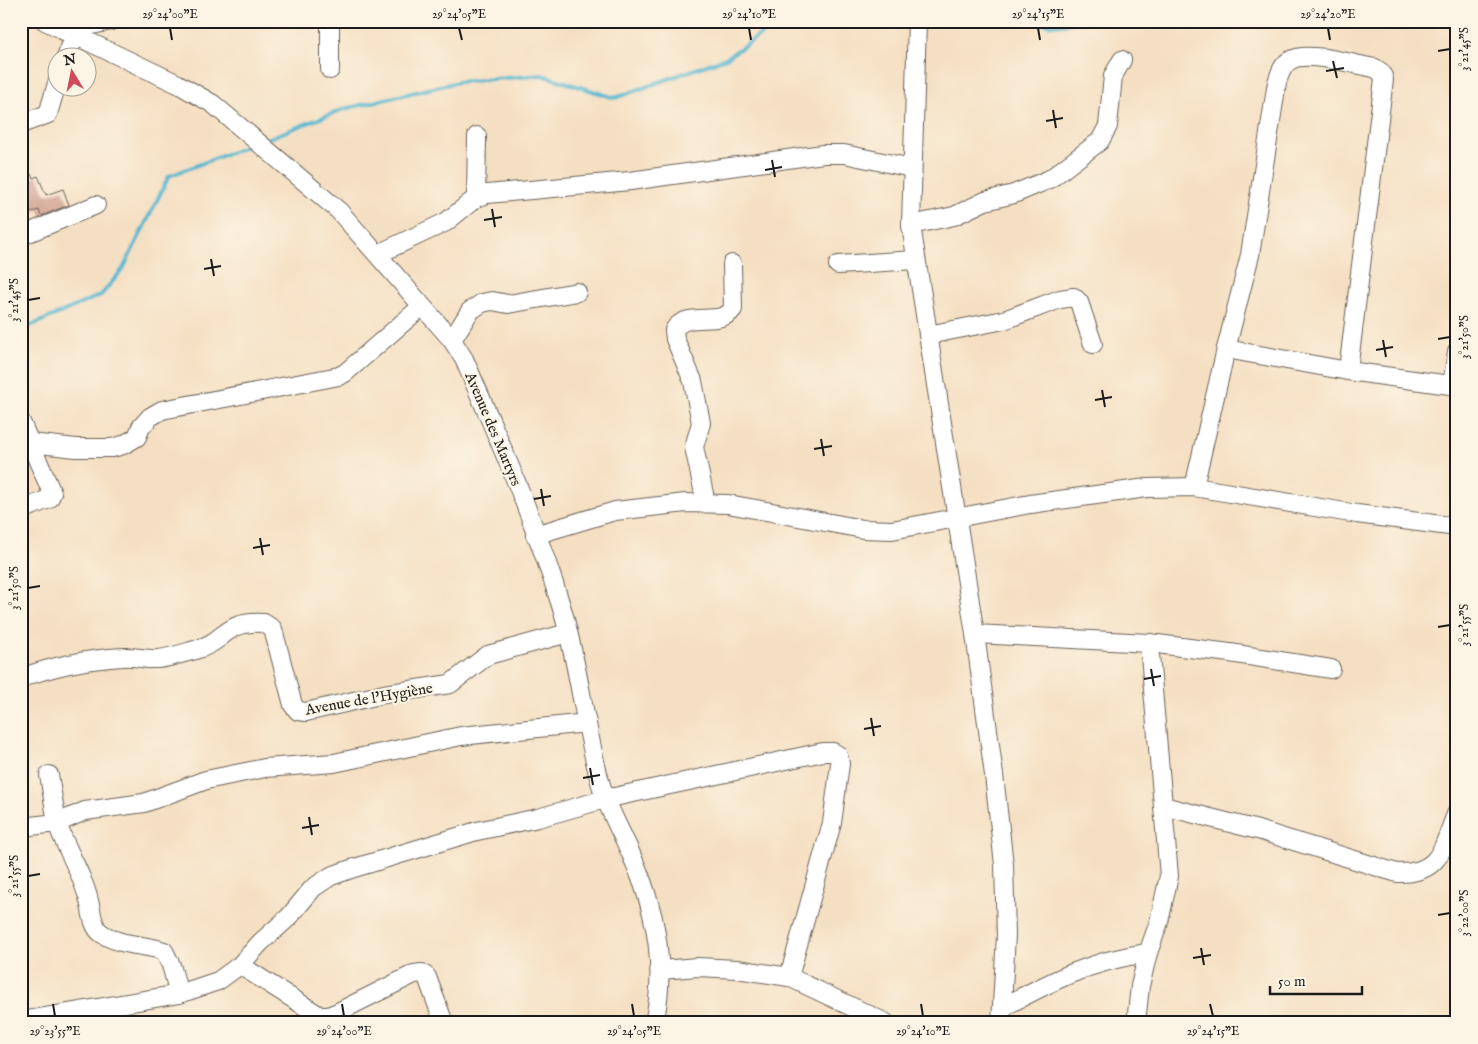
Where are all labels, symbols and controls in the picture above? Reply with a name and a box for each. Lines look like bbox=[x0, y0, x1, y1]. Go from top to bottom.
text: 29°24'00"E bbox=[142, 7, 198, 22]
text: 29°24'05"E bbox=[432, 7, 486, 22]
text: 29°24'10"E bbox=[722, 7, 776, 22]
text: 29°24'15"E bbox=[1012, 7, 1064, 22]
text: 29°24'20"E bbox=[1300, 7, 1356, 22]
text: 3°21'45"S bbox=[1457, 27, 1472, 71]
north arrow bbox=[48, 48, 98, 98]
text: N bbox=[61, 50, 77, 70]
text: 3°21'45"S bbox=[7, 278, 22, 322]
text: 3°21'50"S bbox=[1457, 315, 1472, 359]
street label: Avenue des Martyrs bbox=[460, 368, 526, 489]
text: 3°21'50"S bbox=[7, 566, 22, 610]
text: 3°21'55"S bbox=[1457, 604, 1472, 646]
street label: Avenue de l'Hygiène bbox=[303, 678, 434, 720]
text: 3°21'55"S bbox=[7, 855, 22, 897]
text: 3°22'00"S bbox=[1457, 890, 1472, 936]
scale bar bbox=[1270, 964, 1363, 996]
text: 50 m bbox=[1278, 972, 1306, 991]
text: 29°23'55"E bbox=[29, 1024, 81, 1039]
text: 29°24'00"E bbox=[316, 1024, 372, 1039]
text: 29°24'05"E bbox=[607, 1024, 661, 1039]
text: 29°24'10"E bbox=[896, 1024, 950, 1039]
text: 29°24'15"E bbox=[1187, 1024, 1239, 1039]

